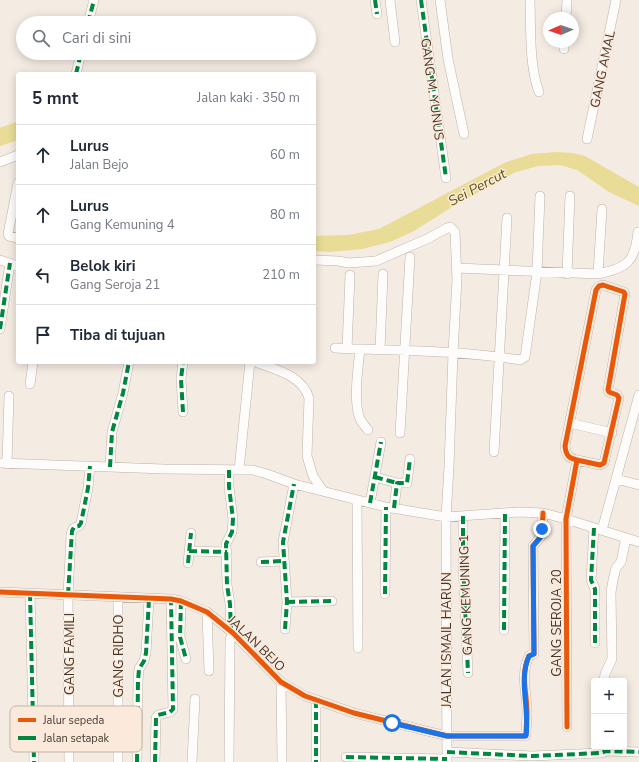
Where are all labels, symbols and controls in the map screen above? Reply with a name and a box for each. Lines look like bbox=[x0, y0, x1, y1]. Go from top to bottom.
north arrow bbox=[543, 12, 579, 48]
search box bbox=[16, 16, 316, 60]
icon: search bbox=[30, 27, 52, 49]
text: Cari di sini bbox=[62, 28, 131, 48]
street label: GANG AMAL bbox=[586, 29, 620, 109]
street label: GANG M. YUNUS bbox=[416, 37, 448, 141]
text: 5 mnt bbox=[32, 87, 78, 110]
text: Jalan kaki · 350 m bbox=[197, 89, 300, 107]
text: Lurus bbox=[70, 136, 109, 156]
icon: ahead bbox=[32, 144, 54, 166]
text: 60 m bbox=[270, 146, 300, 164]
text: Jalan Bejo bbox=[70, 156, 129, 174]
water label: Sei Percut bbox=[445, 164, 511, 211]
text: Lurus bbox=[70, 196, 109, 216]
icon: ahead bbox=[32, 204, 54, 226]
text: 80 m bbox=[270, 206, 300, 224]
text: Gang Kemuning 4 bbox=[70, 216, 175, 234]
text: Belok kiri bbox=[70, 256, 135, 276]
icon: left bbox=[32, 264, 54, 286]
text: 210 m bbox=[262, 266, 300, 284]
text: Gang Seroja 21 bbox=[70, 276, 160, 294]
icon: arrive bbox=[32, 324, 54, 346]
text: Tiba di tujuan bbox=[70, 325, 165, 345]
route end bbox=[533, 520, 551, 538]
street label: GANG KEMUNING 1 bbox=[455, 534, 477, 656]
street label: GANG SEROJA 20 bbox=[548, 569, 566, 677]
street label: JALAN ISMAIL HARUN bbox=[438, 572, 456, 709]
street label: JALAN BEJO bbox=[223, 611, 289, 676]
street label: GANG FAMILI bbox=[61, 613, 79, 695]
street label: GANG RIDHO bbox=[110, 615, 128, 697]
map controls bbox=[591, 678, 627, 750]
button: + bbox=[591, 678, 627, 714]
legend bbox=[10, 706, 142, 752]
text: Jalur sepeda bbox=[42, 713, 104, 728]
route start bbox=[383, 714, 401, 732]
button: − bbox=[591, 714, 627, 750]
text: Jalan setapak bbox=[42, 731, 110, 746]

